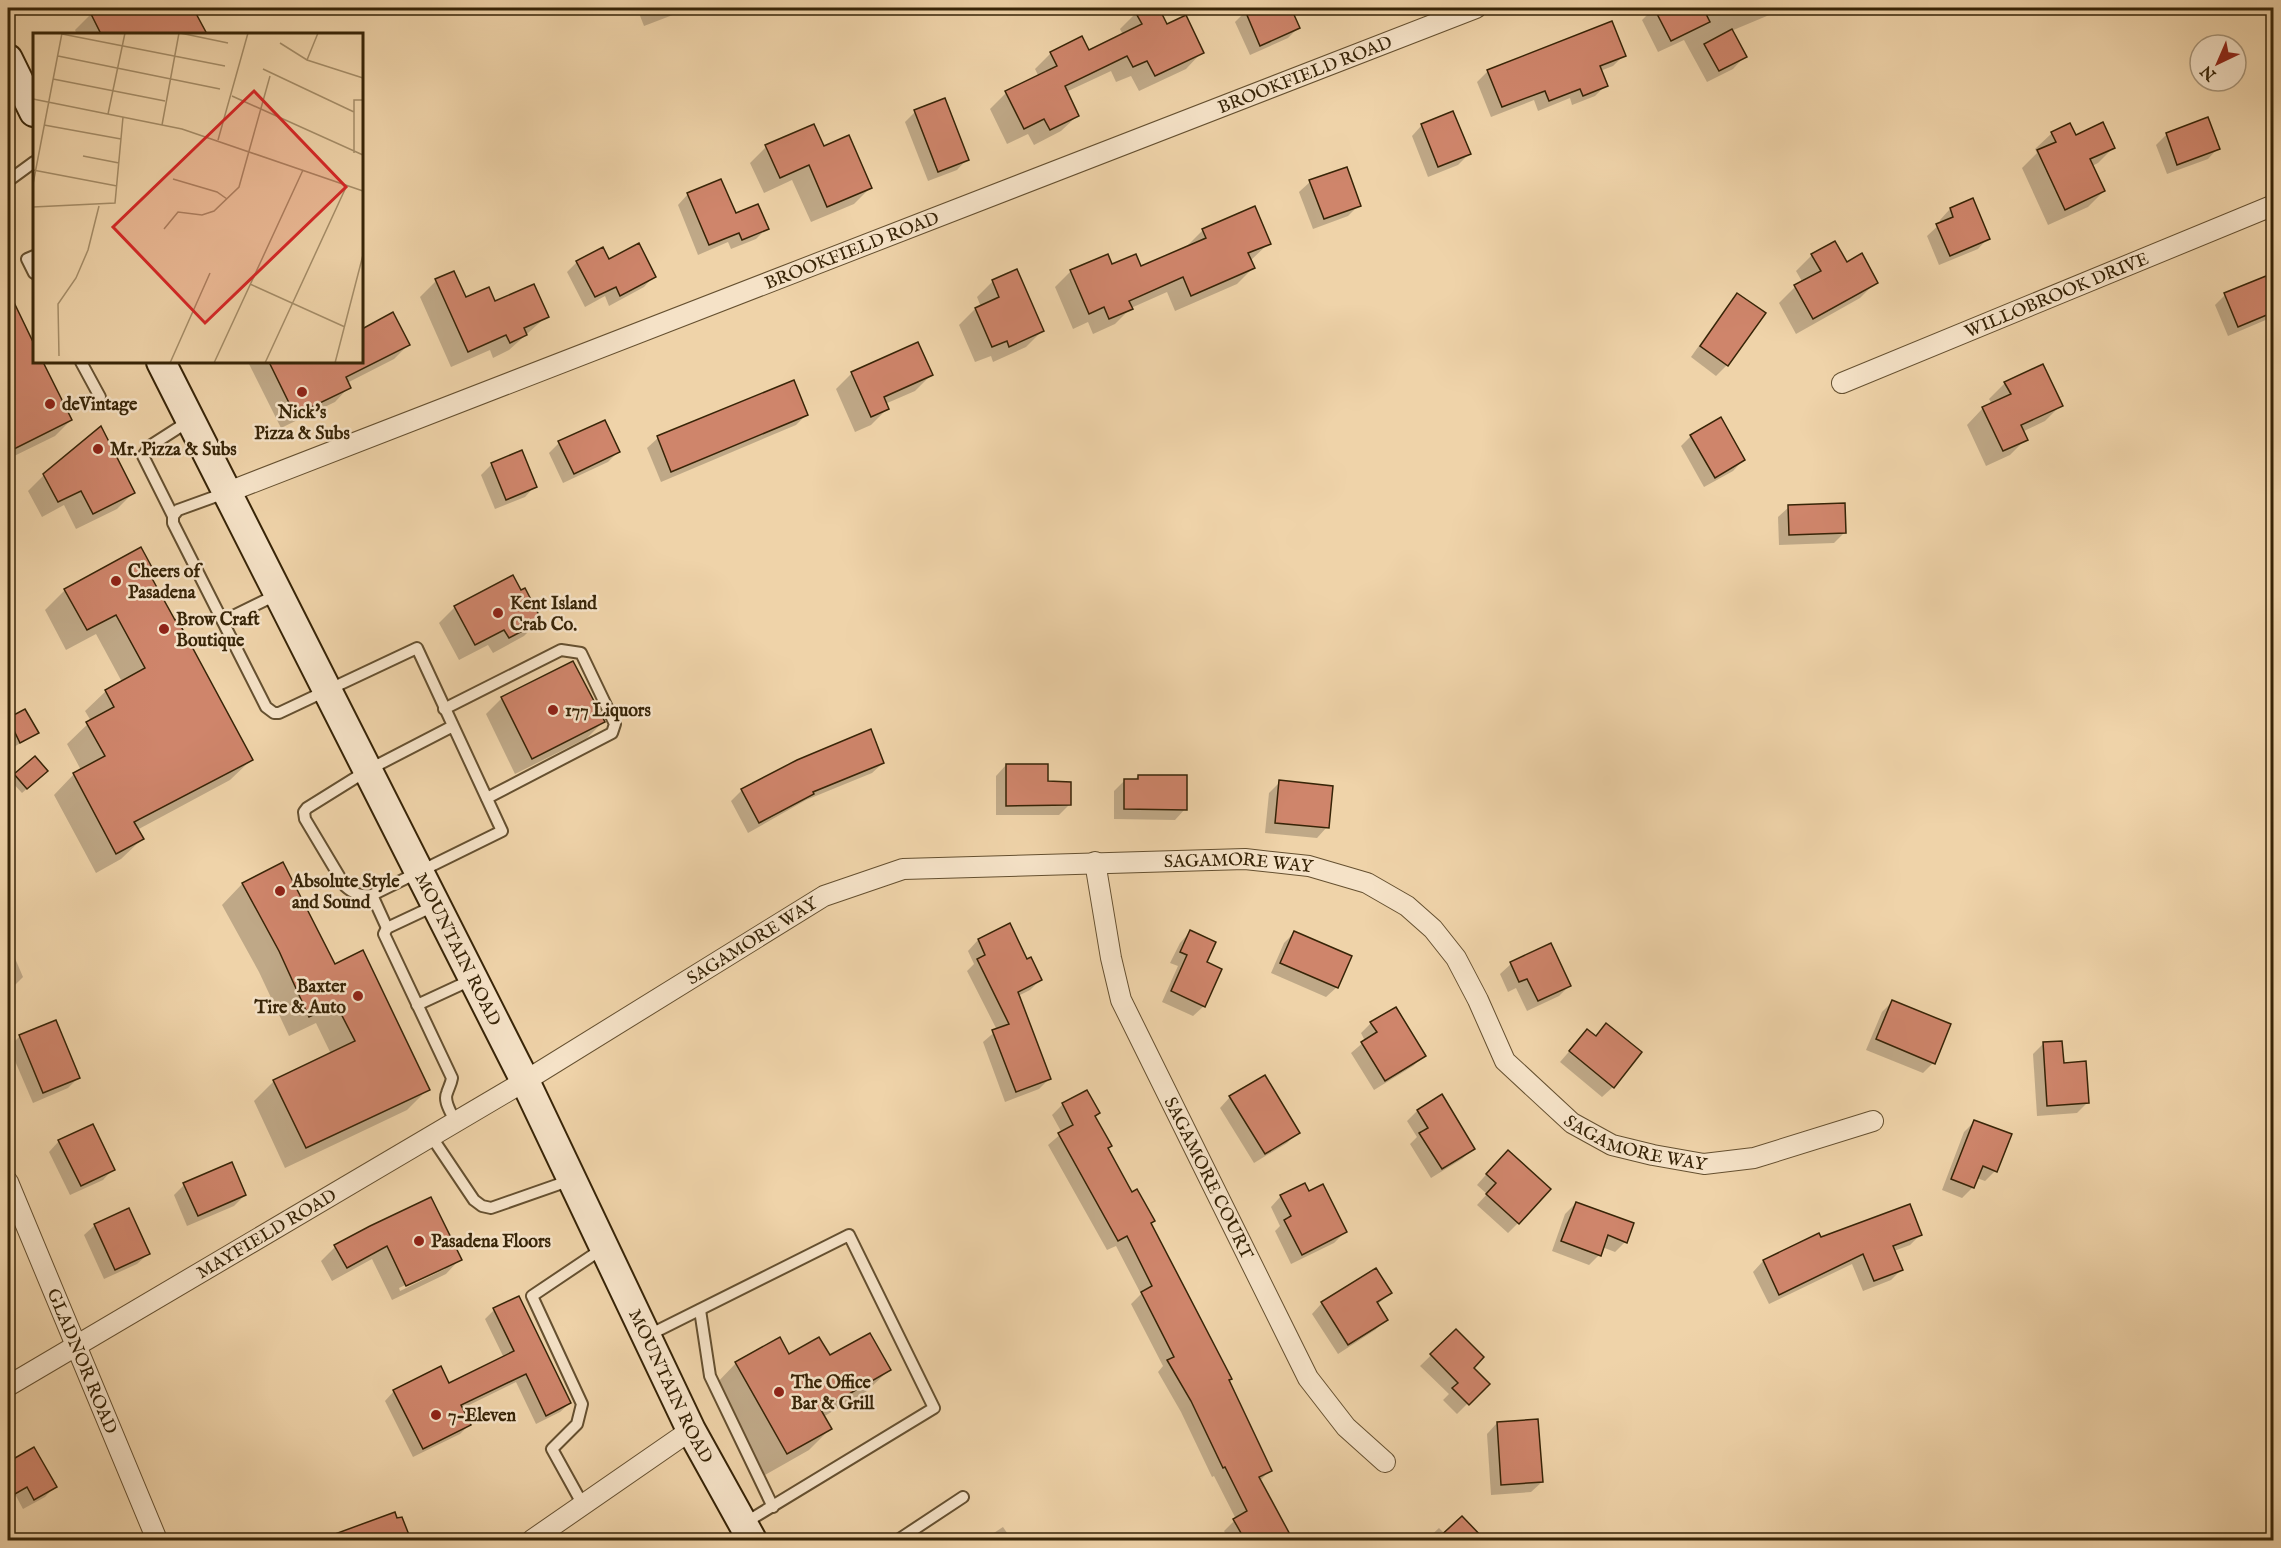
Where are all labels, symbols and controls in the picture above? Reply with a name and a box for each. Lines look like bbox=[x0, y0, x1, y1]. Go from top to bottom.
street label: BROOKFIELD ROAD bbox=[1215, 32, 1396, 120]
inset map bbox=[33, 33, 363, 363]
north arrow bbox=[2188, 33, 2248, 93]
text: N bbox=[2197, 60, 2222, 85]
street label: BROOKFIELD ROAD bbox=[762, 207, 943, 296]
street label: WILLOBROOK DRIVE bbox=[1962, 248, 2152, 344]
marker: Nick's Pizza & Subs bbox=[295, 385, 309, 399]
place label: deVintage bbox=[62, 394, 138, 417]
marker: deVintage bbox=[43, 397, 57, 411]
place label: Nick's Pizza & Subs bbox=[254, 402, 350, 446]
place label: Mr. Pizza & Subs bbox=[110, 439, 237, 462]
marker: Mr. Pizza & Subs bbox=[91, 442, 105, 456]
place label: Cheers of Pasadena bbox=[128, 561, 203, 605]
marker: Cheers of Pasadena bbox=[109, 574, 123, 588]
place label: Kent Island Crab Co. bbox=[510, 593, 597, 637]
marker: Kent Island Crab Co. bbox=[491, 606, 505, 620]
place label: Brow Craft Boutique bbox=[176, 609, 260, 653]
marker: Brow Craft Boutique bbox=[157, 622, 171, 636]
place label: 177 Liquors bbox=[565, 700, 651, 723]
marker: 177 Liquors bbox=[546, 703, 560, 717]
street label: SAGAMORE WAY bbox=[1163, 849, 1315, 879]
street label: MOUNTAIN ROAD bbox=[408, 869, 505, 1030]
place label: Absolute Style and Sound bbox=[291, 871, 400, 915]
marker: Absolute Style and Sound bbox=[273, 884, 287, 898]
street label: SAGAMORE WAY bbox=[683, 892, 823, 991]
place label: Baxter Tire & Auto bbox=[253, 976, 346, 1020]
marker: Baxter Tire & Auto bbox=[351, 989, 365, 1003]
street label: SAGAMORE COURT bbox=[1158, 1094, 1258, 1264]
street label: SAGAMORE WAY bbox=[1558, 1111, 1709, 1177]
street label: MAYFIELD ROAD bbox=[193, 1185, 341, 1285]
place label: Pasadena Floors bbox=[431, 1231, 552, 1254]
marker: Pasadena Floors bbox=[412, 1234, 426, 1248]
street label: GLADNOR ROAD bbox=[41, 1285, 122, 1438]
street label: MOUNTAIN ROAD bbox=[622, 1306, 717, 1468]
place label: The Office Bar & Grill bbox=[790, 1372, 875, 1416]
marker: The Office Bar & Grill bbox=[772, 1385, 786, 1399]
place label: 7-Eleven bbox=[448, 1405, 517, 1428]
marker: 7-Eleven bbox=[429, 1408, 443, 1422]

